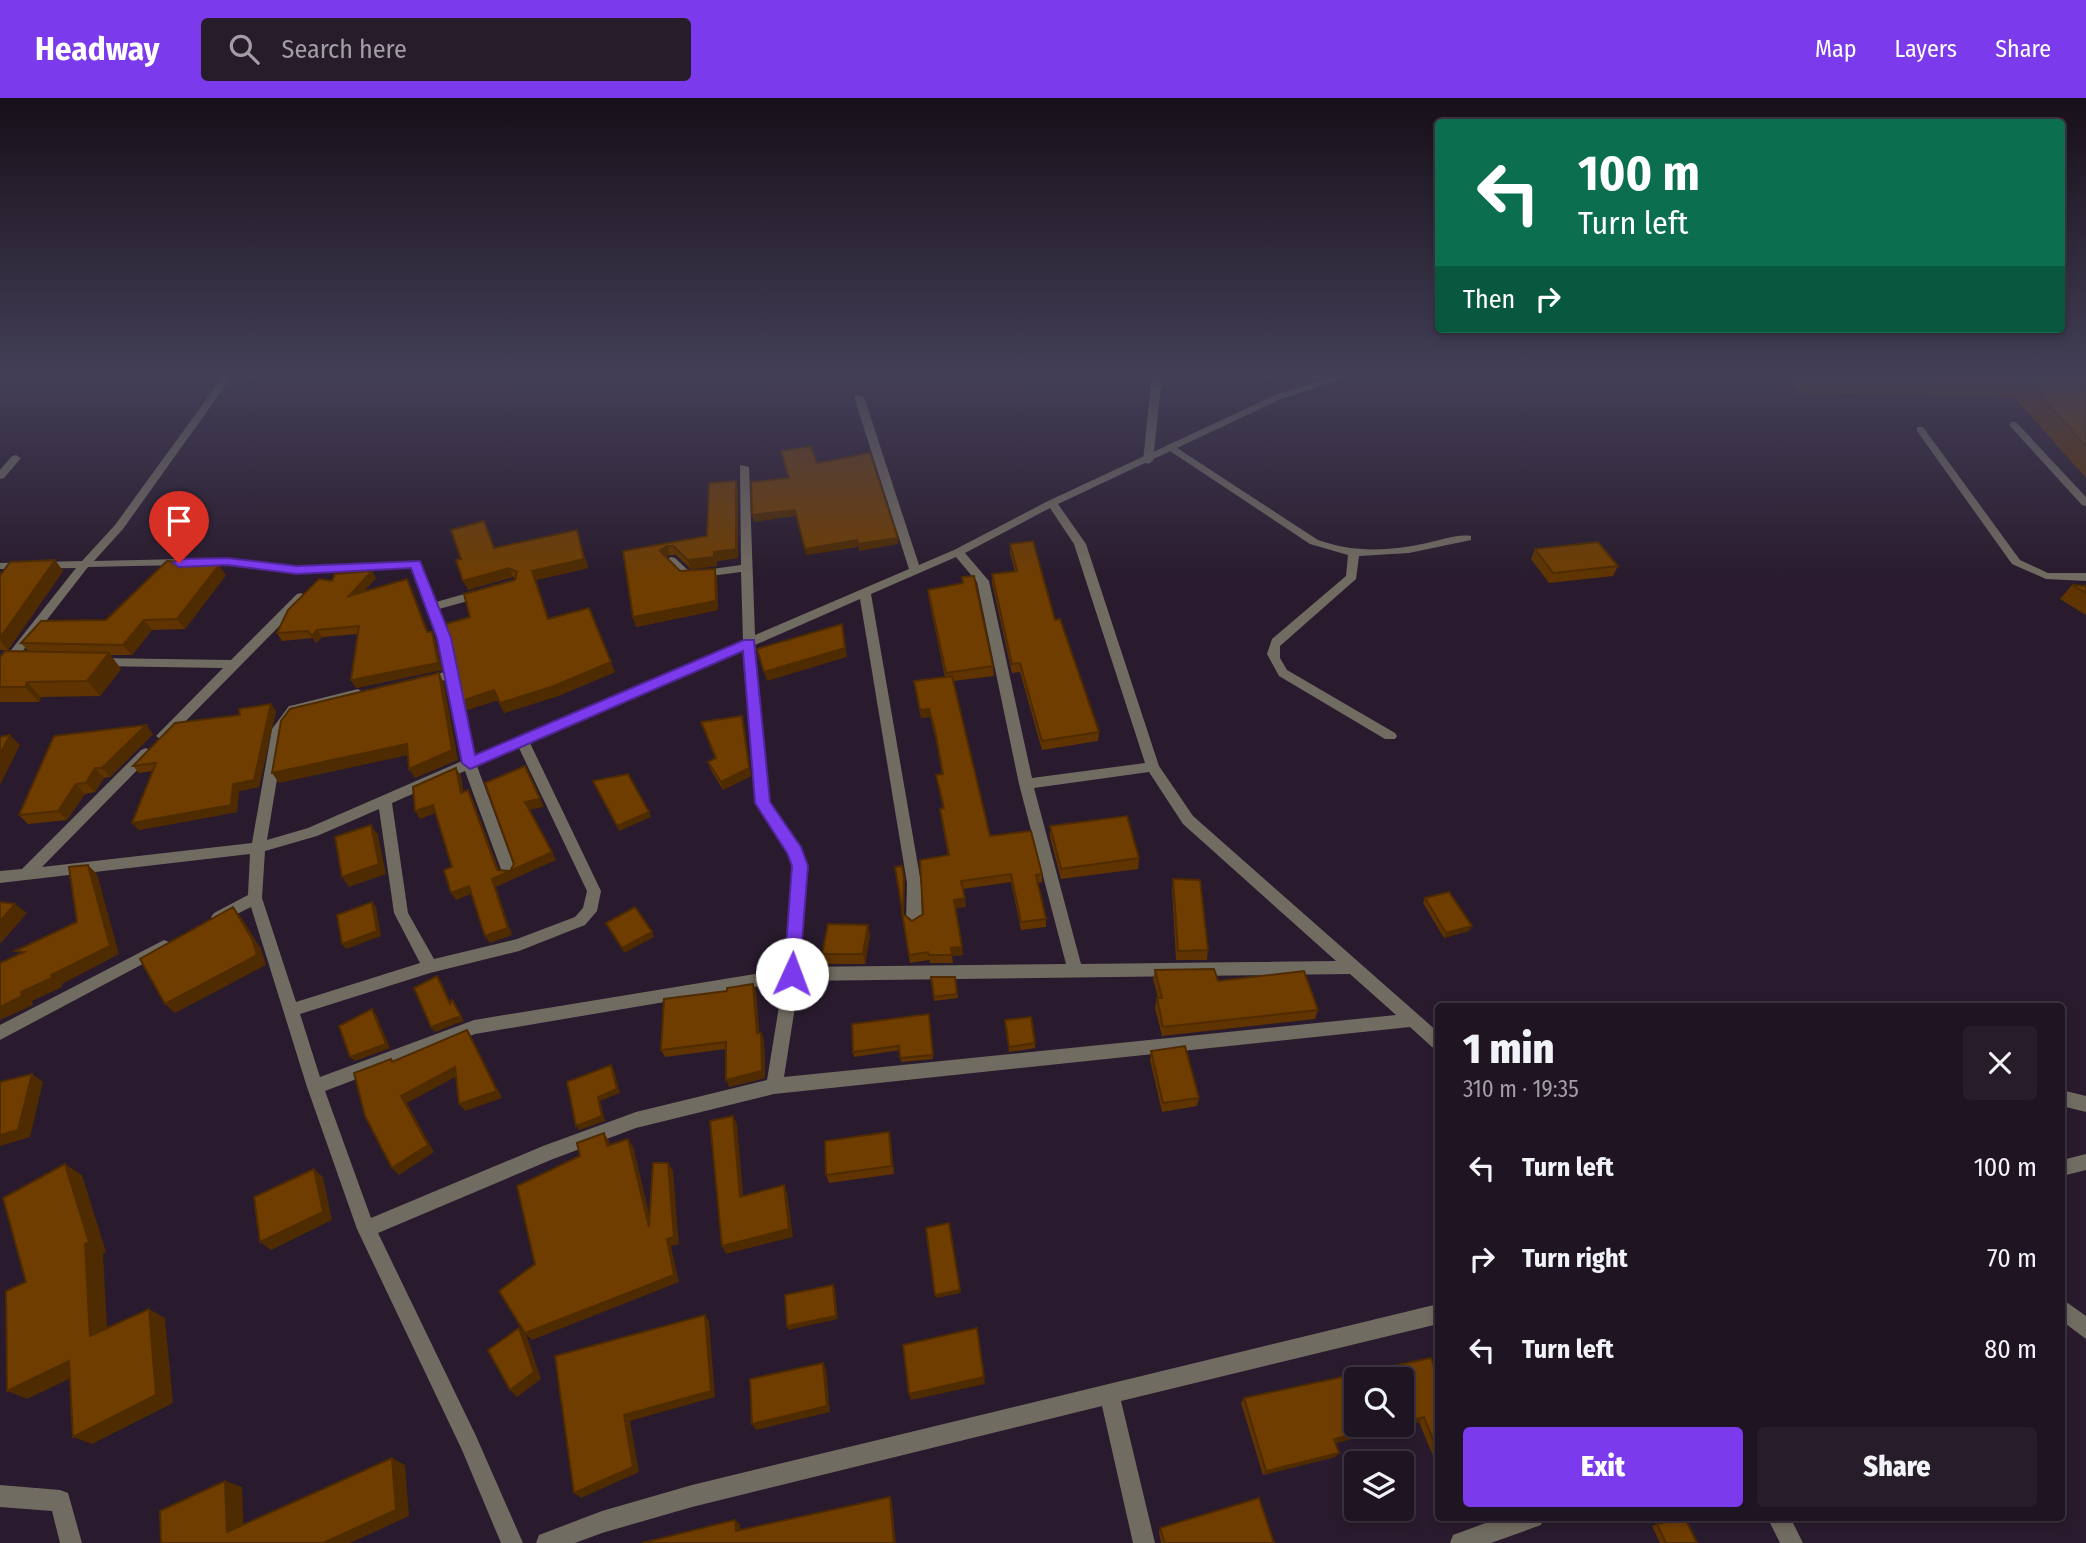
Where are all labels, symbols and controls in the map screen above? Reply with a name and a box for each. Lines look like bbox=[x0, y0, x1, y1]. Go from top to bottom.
search box bbox=[201, 18, 691, 81]
text: Headway bbox=[35, 29, 159, 69]
icon: search bbox=[225, 30, 263, 68]
text: Search here bbox=[281, 34, 407, 65]
text: Map bbox=[1815, 35, 1857, 63]
text: Layers bbox=[1895, 35, 1957, 63]
text: Share bbox=[1995, 35, 2051, 63]
text: 100 m bbox=[1578, 144, 1700, 203]
icon: left bbox=[1463, 147, 1554, 238]
text: Turn left bbox=[1578, 204, 1688, 242]
icon: right bbox=[1529, 280, 1567, 318]
text: Then bbox=[1463, 284, 1515, 315]
pin bbox=[149, 491, 209, 563]
icon: arrive bbox=[160, 502, 198, 540]
position arrow bbox=[755, 937, 829, 1011]
text: 1 min bbox=[1463, 1024, 1554, 1074]
button: close bbox=[1963, 1026, 2037, 1100]
text: 310 m · 19:35 bbox=[1463, 1075, 1579, 1103]
icon: left bbox=[1463, 1149, 1501, 1187]
text: Turn left bbox=[1522, 1152, 1614, 1183]
text: 100 m bbox=[1974, 1152, 2037, 1183]
icon: right bbox=[1463, 1240, 1501, 1278]
text: Turn right bbox=[1522, 1243, 1628, 1274]
text: 70 m bbox=[1987, 1243, 2037, 1274]
icon: left bbox=[1463, 1331, 1501, 1369]
text: Turn left bbox=[1522, 1334, 1614, 1365]
text: 80 m bbox=[1984, 1334, 2037, 1365]
map controls bbox=[1344, 1367, 1414, 1521]
button: search bbox=[1344, 1367, 1414, 1437]
button: Exit bbox=[1463, 1427, 1743, 1507]
button: Share bbox=[1757, 1427, 2037, 1507]
button: layers bbox=[1344, 1451, 1414, 1521]

